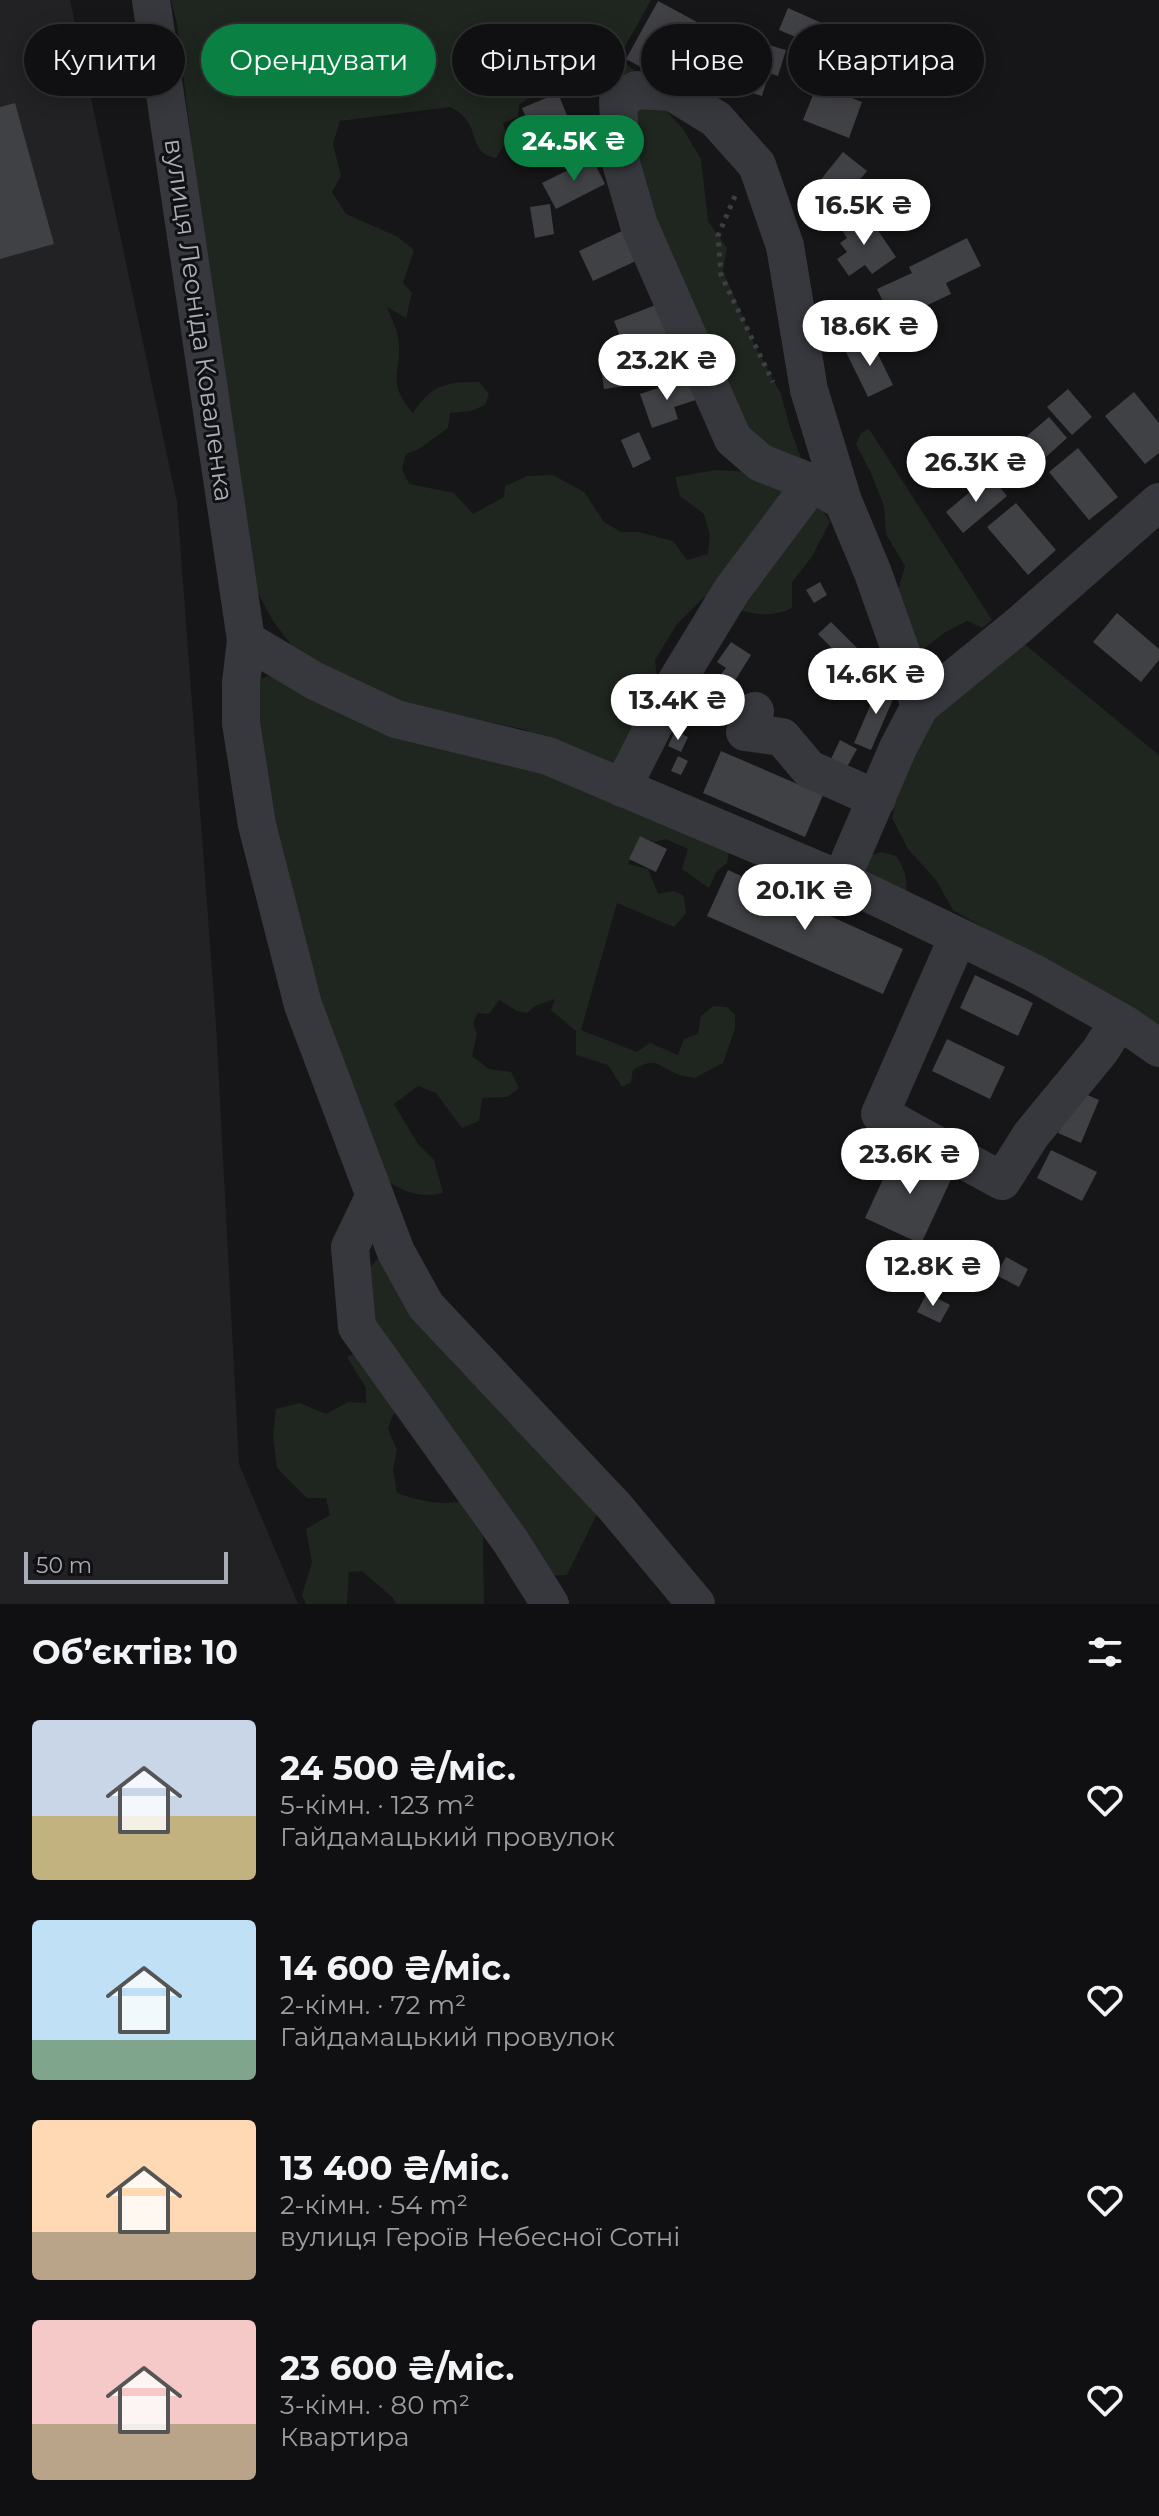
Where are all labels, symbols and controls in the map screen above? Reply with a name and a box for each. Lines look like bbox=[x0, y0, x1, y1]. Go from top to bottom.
chip: Купити bbox=[24, 24, 185, 96]
chip: Орендувати bbox=[201, 24, 436, 96]
chip: Фільтри bbox=[452, 24, 625, 96]
chip: Нове bbox=[641, 24, 772, 96]
chip: Квартира bbox=[788, 24, 984, 96]
pin: 24.5K ₴ bbox=[500, 115, 648, 183]
text: 24.5K ₴ bbox=[522, 125, 626, 157]
street label: вулиця Леоніда Коваленка bbox=[158, 137, 240, 503]
pin: 16.5K ₴ bbox=[790, 179, 938, 247]
text: 16.5K ₴ bbox=[815, 189, 913, 221]
pin: 18.6K ₴ bbox=[796, 300, 944, 368]
text: 18.6K ₴ bbox=[821, 310, 919, 342]
pin: 23.2K ₴ bbox=[593, 334, 741, 402]
text: 23.2K ₴ bbox=[616, 344, 718, 376]
pin: 26.3K ₴ bbox=[902, 436, 1050, 504]
text: 26.3K ₴ bbox=[925, 446, 1027, 478]
pin: 14.6K ₴ bbox=[802, 648, 950, 716]
text: 14.6K ₴ bbox=[826, 658, 926, 690]
pin: 13.4K ₴ bbox=[604, 674, 752, 742]
text: 13.4K ₴ bbox=[629, 684, 727, 716]
pin: 20.1K ₴ bbox=[731, 864, 879, 932]
text: 20.1K ₴ bbox=[756, 874, 854, 906]
pin: 23.6K ₴ bbox=[836, 1128, 984, 1196]
text: 23.6K ₴ bbox=[859, 1138, 961, 1170]
pin: 12.8K ₴ bbox=[859, 1240, 1007, 1308]
text: 12.8K ₴ bbox=[884, 1250, 982, 1282]
scale bar bbox=[24, 1548, 228, 1584]
text: 50 m bbox=[36, 1552, 92, 1579]
icon: filters bbox=[1083, 1630, 1127, 1674]
text: Об’єктів: 10 bbox=[32, 1631, 238, 1673]
text: 24 500 ₴/міс. bbox=[280, 1747, 516, 1789]
icon: home bbox=[96, 1752, 192, 1848]
icon: heart bbox=[1083, 1778, 1127, 1822]
text: 5-кімн. · 123 m² bbox=[280, 1789, 475, 1821]
text: Гайдамацький провулок bbox=[280, 1821, 615, 1853]
text: 14 600 ₴/міс. bbox=[280, 1947, 511, 1989]
icon: home bbox=[96, 1952, 192, 2048]
icon: heart bbox=[1083, 1978, 1127, 2022]
text: 2-кімн. · 72 m² bbox=[280, 1989, 466, 2021]
text: Гайдамацький провулок bbox=[280, 2021, 615, 2053]
text: 13 400 ₴/міс. bbox=[280, 2147, 509, 2189]
icon: home bbox=[96, 2152, 192, 2248]
icon: heart bbox=[1083, 2178, 1127, 2222]
text: 2-кімн. · 54 m² bbox=[280, 2189, 468, 2221]
text: вулиця Героїв Небесної Сотні bbox=[280, 2221, 680, 2253]
text: 23 600 ₴/міс. bbox=[280, 2347, 514, 2389]
icon: home bbox=[96, 2352, 192, 2448]
icon: heart bbox=[1083, 2378, 1127, 2422]
text: 3-кімн. · 80 m² bbox=[280, 2389, 470, 2421]
text: Квартира bbox=[280, 2421, 409, 2453]

